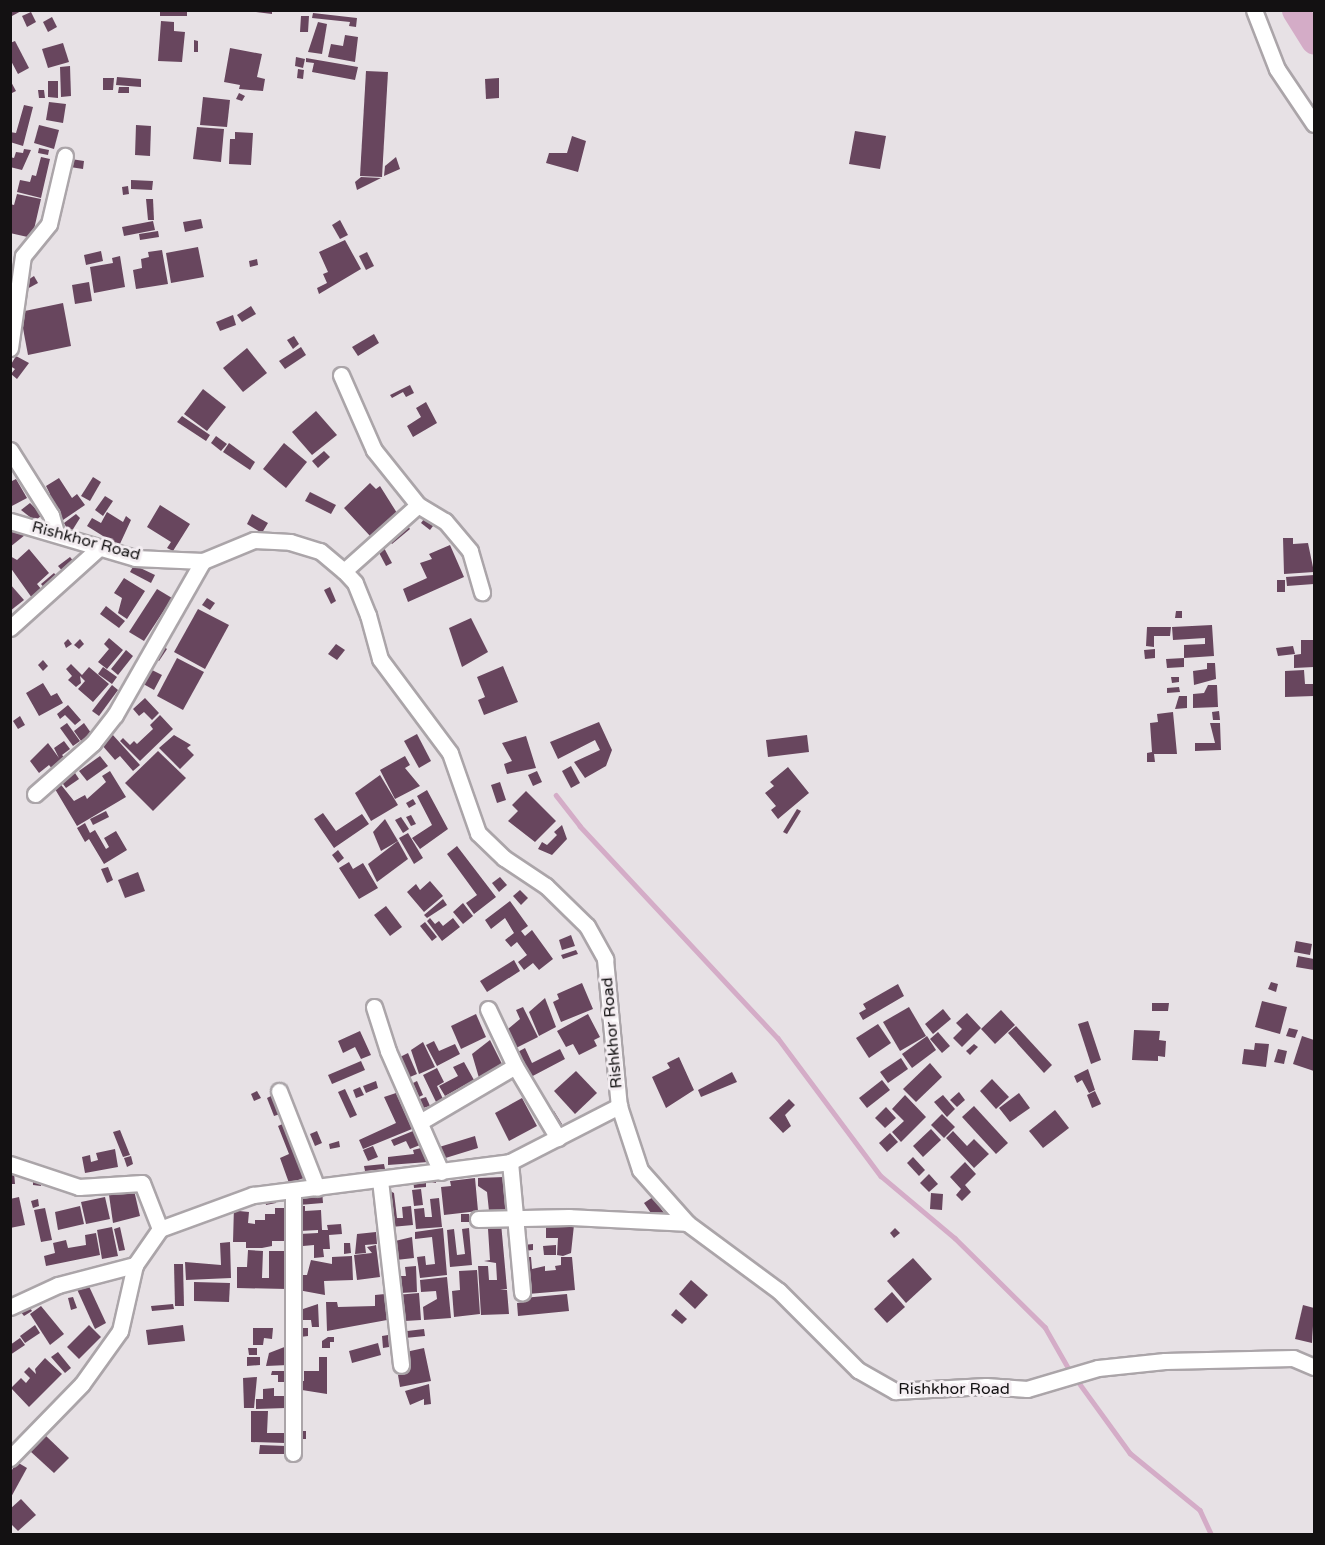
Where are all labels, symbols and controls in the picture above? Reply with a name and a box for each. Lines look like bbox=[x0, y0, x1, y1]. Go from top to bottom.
street label: Rishkhor Road bbox=[30, 517, 142, 565]
street label: Rishkhor Road bbox=[598, 977, 626, 1089]
street label: Rishkhor Road bbox=[898, 1379, 1010, 1399]

